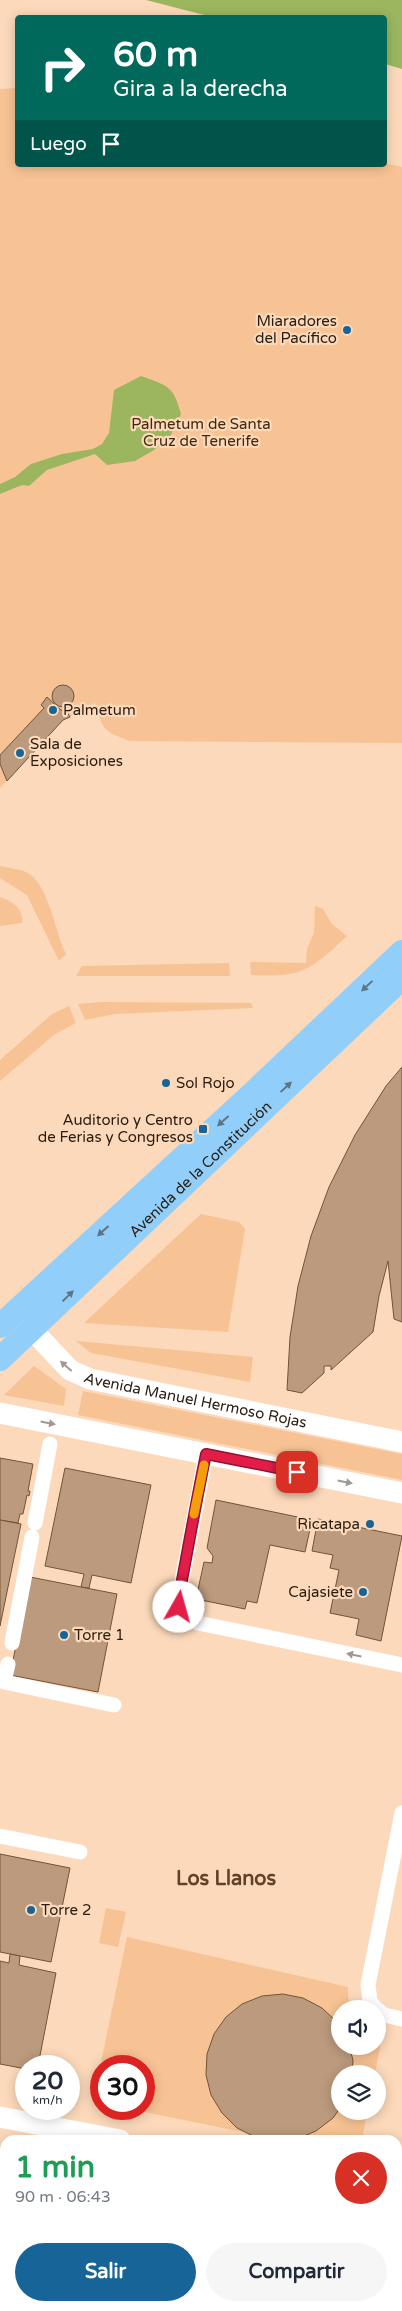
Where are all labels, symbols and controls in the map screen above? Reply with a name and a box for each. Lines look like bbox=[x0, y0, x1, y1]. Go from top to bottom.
text: 60 m bbox=[113, 34, 198, 76]
icon: right bbox=[30, 35, 95, 100]
text: Gira a la derecha bbox=[113, 76, 288, 102]
icon: arrive bbox=[97, 130, 125, 158]
text: Luego bbox=[30, 133, 87, 155]
place label: Miaradores del Pacífico bbox=[255, 312, 337, 347]
marker: Miaradores del Pacífico bbox=[341, 324, 353, 336]
park label: Palmetum de Santa Cruz de Tenerife bbox=[131, 415, 271, 450]
place label: Palmetum bbox=[63, 701, 136, 719]
marker: Palmetum bbox=[47, 704, 59, 716]
place label: Sala de Exposiciones bbox=[30, 735, 123, 770]
marker: Sala de Exposiciones bbox=[14, 747, 26, 759]
one-way arrow bbox=[361, 980, 373, 992]
place label: Sol Rojo bbox=[176, 1074, 235, 1092]
marker: Sol Rojo bbox=[160, 1077, 172, 1089]
one-way arrow bbox=[279, 1081, 291, 1093]
street label: Avenida de la Constitución bbox=[125, 1097, 275, 1241]
place label: Auditorio y Centro de Ferias y Congresos bbox=[38, 1111, 193, 1146]
one-way arrow bbox=[217, 1115, 229, 1127]
marker: Auditorio y Centro de Ferias y Congresos bbox=[197, 1123, 209, 1135]
one-way arrow bbox=[97, 1225, 109, 1237]
one-way arrow bbox=[61, 1290, 73, 1302]
one-way arrow bbox=[60, 1360, 73, 1371]
street label: Avenida Manuel Hermoso Rojas bbox=[81, 1368, 308, 1432]
one-way arrow bbox=[40, 1419, 55, 1427]
pin bbox=[276, 1451, 318, 1493]
icon: arrive bbox=[283, 1458, 311, 1486]
one-way arrow bbox=[337, 1478, 353, 1486]
place label: Ricatapa bbox=[297, 1515, 360, 1533]
marker: Ricatapa bbox=[364, 1518, 376, 1530]
position arrow bbox=[152, 1580, 204, 1632]
place label: Cajasiete bbox=[288, 1583, 353, 1601]
marker: Cajasiete bbox=[357, 1586, 369, 1598]
place label: Torre 1 bbox=[74, 1626, 124, 1644]
marker: Torre 1 bbox=[58, 1629, 70, 1641]
one-way arrow bbox=[346, 1651, 362, 1659]
district label: Los Llanos bbox=[176, 1867, 276, 1891]
place label: Torre 2 bbox=[41, 1901, 91, 1919]
marker: Torre 2 bbox=[25, 1904, 37, 1916]
map controls bbox=[331, 2000, 386, 2120]
button: sound bbox=[331, 2000, 386, 2055]
speed limit sign: 30 bbox=[90, 2055, 155, 2120]
button: layers bbox=[331, 2065, 386, 2120]
text: 20 bbox=[32, 2066, 63, 2096]
text: km/h bbox=[32, 2093, 63, 2107]
text: 1 min bbox=[15, 2149, 95, 2186]
button: close bbox=[335, 2152, 387, 2204]
text: 90 m · 06:43 bbox=[15, 2187, 111, 2207]
button: Salir bbox=[15, 2243, 196, 2301]
button: Compartir bbox=[206, 2243, 387, 2301]

